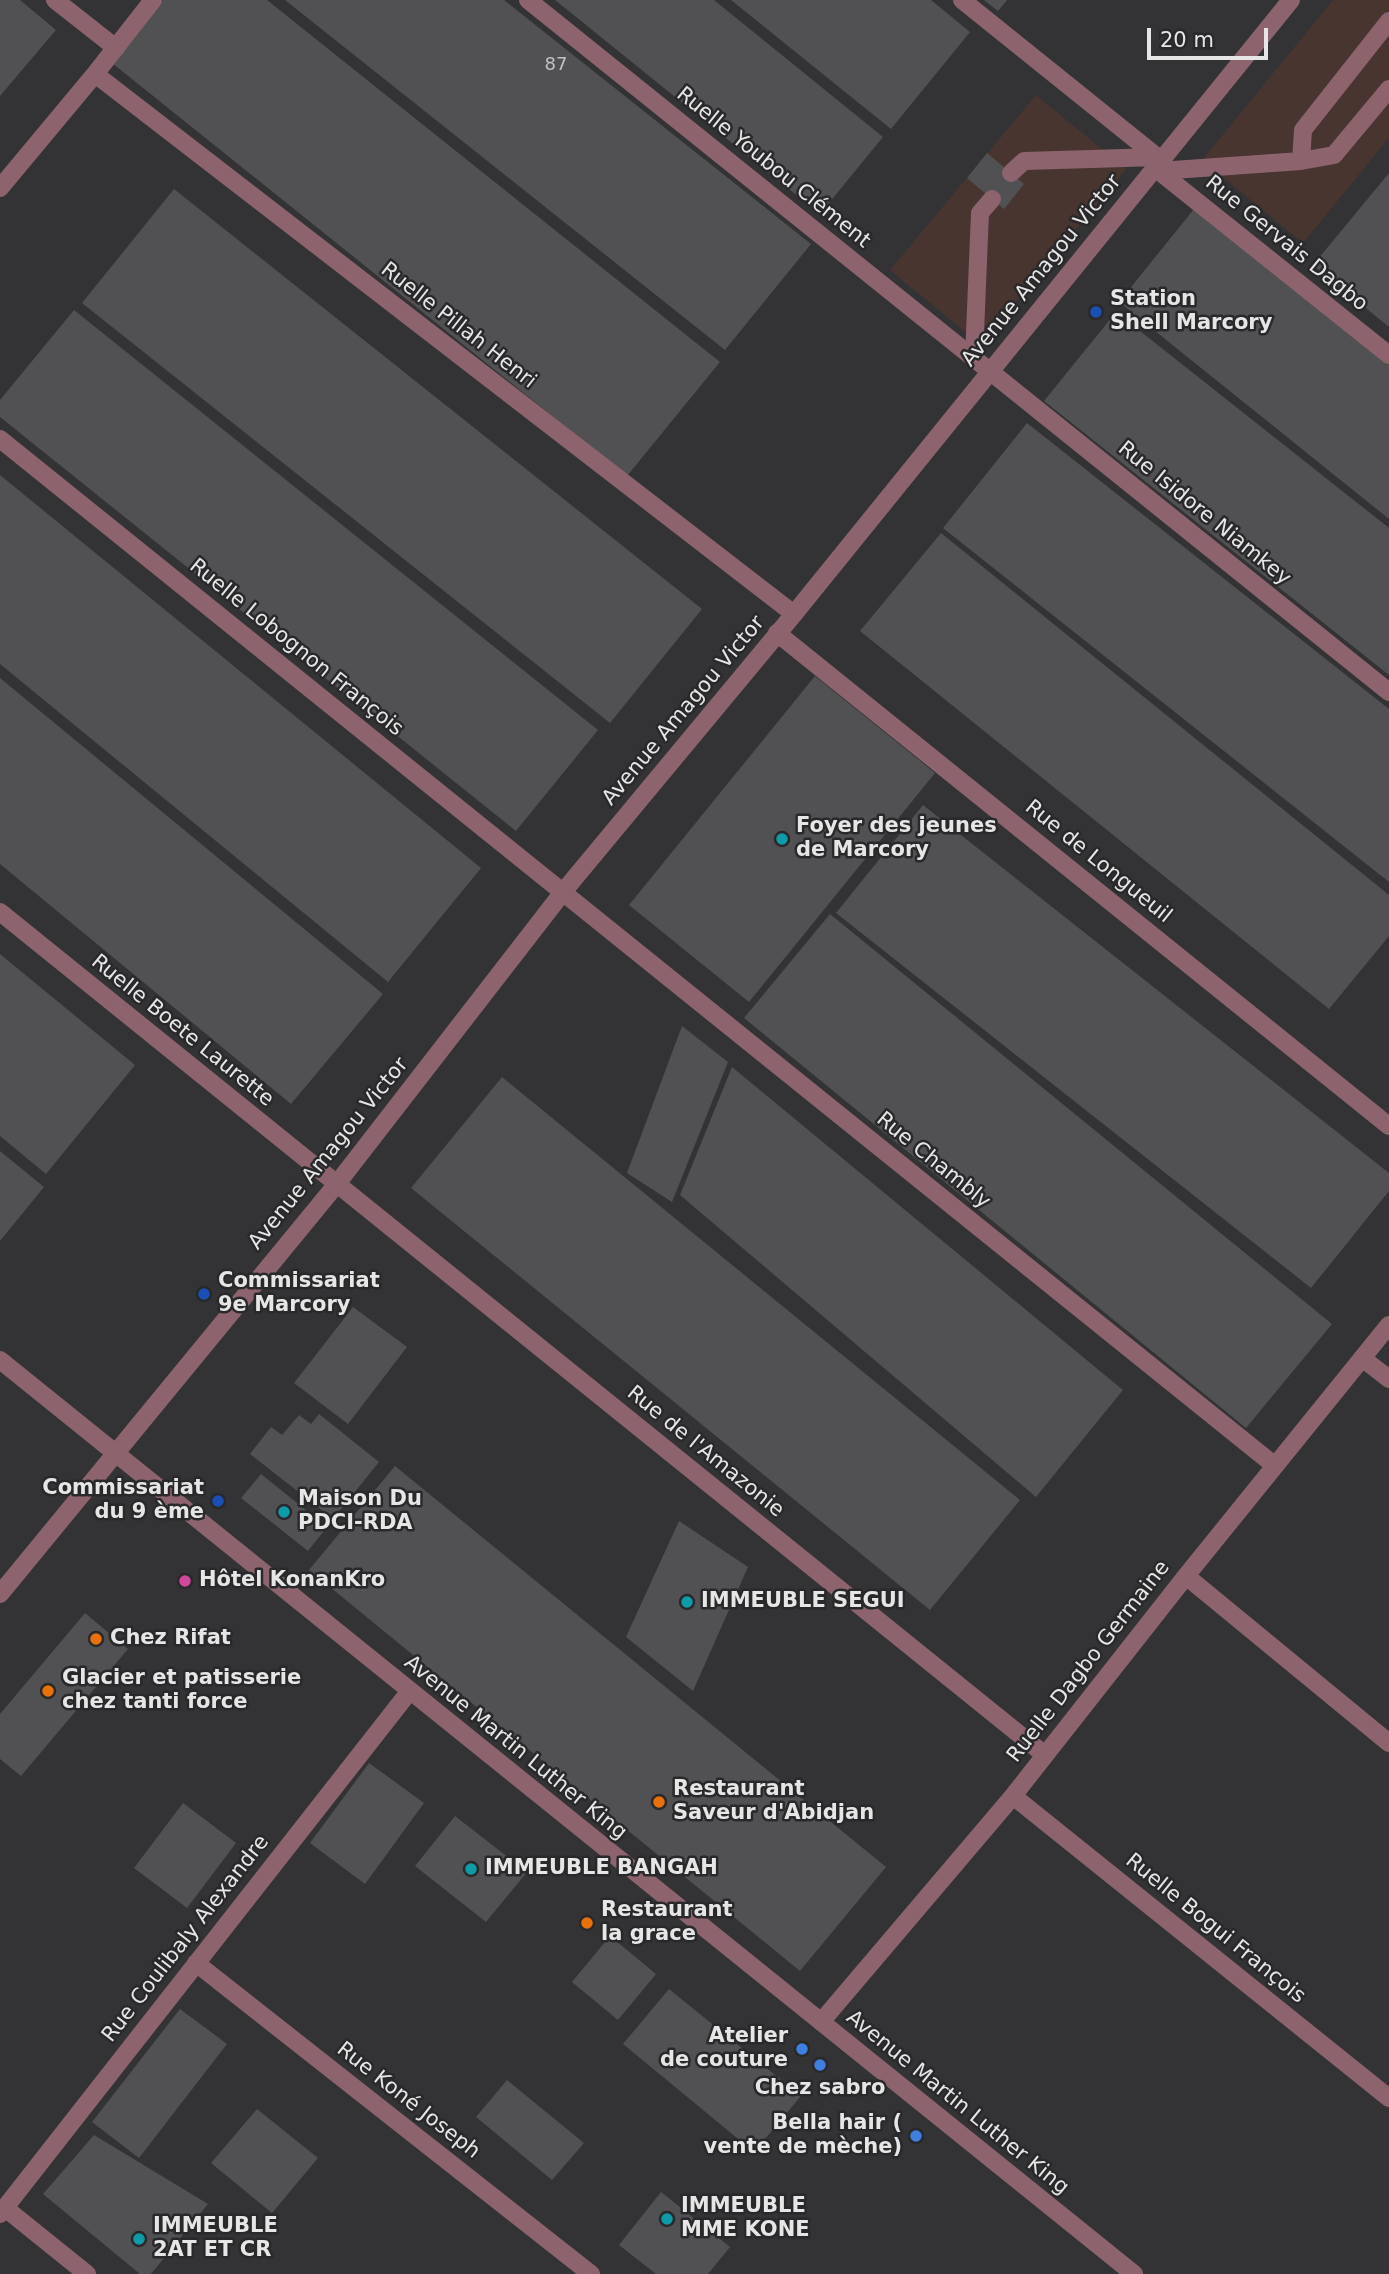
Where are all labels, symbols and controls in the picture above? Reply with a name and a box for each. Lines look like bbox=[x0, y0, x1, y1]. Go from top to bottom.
scale bar bbox=[1151, 14, 1272, 58]
text: 20 m bbox=[1160, 28, 1214, 52]
house number: 87 bbox=[545, 54, 567, 76]
street label: Ruelle Youbou Clément bbox=[671, 82, 875, 254]
street label: Avenue Amagou Victor bbox=[957, 170, 1127, 372]
street label: Rue Gervais Dagbo bbox=[1200, 171, 1372, 317]
street label: Ruelle Pillah Henri bbox=[375, 258, 541, 394]
place label: Station Shell Marcory bbox=[1110, 287, 1272, 337]
marker: Station Shell Marcory bbox=[1088, 304, 1104, 320]
street label: Rue Isidore Niamkey bbox=[1112, 437, 1296, 591]
street label: Ruelle Lobognon François bbox=[184, 554, 408, 742]
street label: Avenue Amagou Victor bbox=[597, 611, 771, 811]
street label: Rue de Longueuil bbox=[1020, 795, 1176, 929]
place label: Foyer des jeunes de Marcory bbox=[796, 814, 997, 864]
marker: Foyer des jeunes de Marcory bbox=[774, 831, 790, 847]
street label: Ruelle Boete Laurette bbox=[86, 950, 278, 1112]
street label: Avenue Amagou Victor bbox=[244, 1053, 414, 1255]
street label: Rue Chambly bbox=[871, 1107, 995, 1215]
place label: Commissariat 9e Marcory bbox=[218, 1269, 380, 1319]
marker: Commissariat 9e Marcory bbox=[196, 1286, 212, 1302]
street label: Rue de l'Amazonie bbox=[621, 1381, 789, 1523]
place label: Commissariat du 9 ème bbox=[42, 1476, 204, 1526]
place label: Maison Du PDCI-RDA bbox=[298, 1487, 422, 1537]
marker: Commissariat du 9 ème bbox=[210, 1493, 226, 1509]
marker: Maison Du PDCI-RDA bbox=[276, 1504, 292, 1520]
street label: Ruelle Dagbo Germaine bbox=[1002, 1556, 1176, 1768]
place label: Hôtel KonanKro bbox=[199, 1568, 385, 1594]
marker: Hôtel KonanKro bbox=[177, 1573, 193, 1589]
place label: IMMEUBLE SEGUI bbox=[701, 1589, 905, 1615]
marker: IMMEUBLE SEGUI bbox=[679, 1594, 695, 1610]
place label: Chez Rifat bbox=[110, 1626, 231, 1652]
marker: Chez Rifat bbox=[88, 1631, 104, 1647]
street label: Avenue Martin Luther King bbox=[399, 1650, 631, 1846]
place label: Glacier et patisserie chez tanti force bbox=[62, 1666, 301, 1716]
marker: Glacier et patisserie chez tanti force bbox=[40, 1683, 56, 1699]
place label: Restaurant Saveur d'Abidjan bbox=[673, 1777, 874, 1827]
marker: Restaurant Saveur d'Abidjan bbox=[651, 1794, 667, 1810]
street label: Rue Coulibaly Alexandre bbox=[97, 1830, 275, 2048]
street label: Ruelle Bogui François bbox=[1120, 1849, 1310, 2009]
place label: IMMEUBLE BANGAH bbox=[485, 1856, 718, 1882]
marker: IMMEUBLE BANGAH bbox=[463, 1861, 479, 1877]
place label: Restaurant la grace bbox=[601, 1898, 733, 1948]
marker: Restaurant la grace bbox=[579, 1915, 595, 1931]
street label: Avenue Martin Luther King bbox=[841, 2005, 1073, 2201]
place label: Atelier de couture bbox=[660, 2024, 788, 2074]
street label: Rue Koné Joseph bbox=[331, 2037, 485, 2165]
marker: Atelier de couture bbox=[794, 2041, 810, 2057]
marker: Chez sabro bbox=[812, 2057, 828, 2073]
place label: Chez sabro bbox=[755, 2076, 885, 2102]
place label: Bella hair ( vente de mèche) bbox=[704, 2111, 902, 2161]
marker: Bella hair ( vente de mèche) bbox=[908, 2128, 924, 2144]
place label: IMMEUBLE MME KONE bbox=[681, 2194, 810, 2244]
marker: IMMEUBLE MME KONE bbox=[659, 2211, 675, 2227]
place label: IMMEUBLE 2AT ET CR bbox=[153, 2214, 278, 2264]
marker: IMMEUBLE 2AT ET CR bbox=[131, 2231, 147, 2247]

